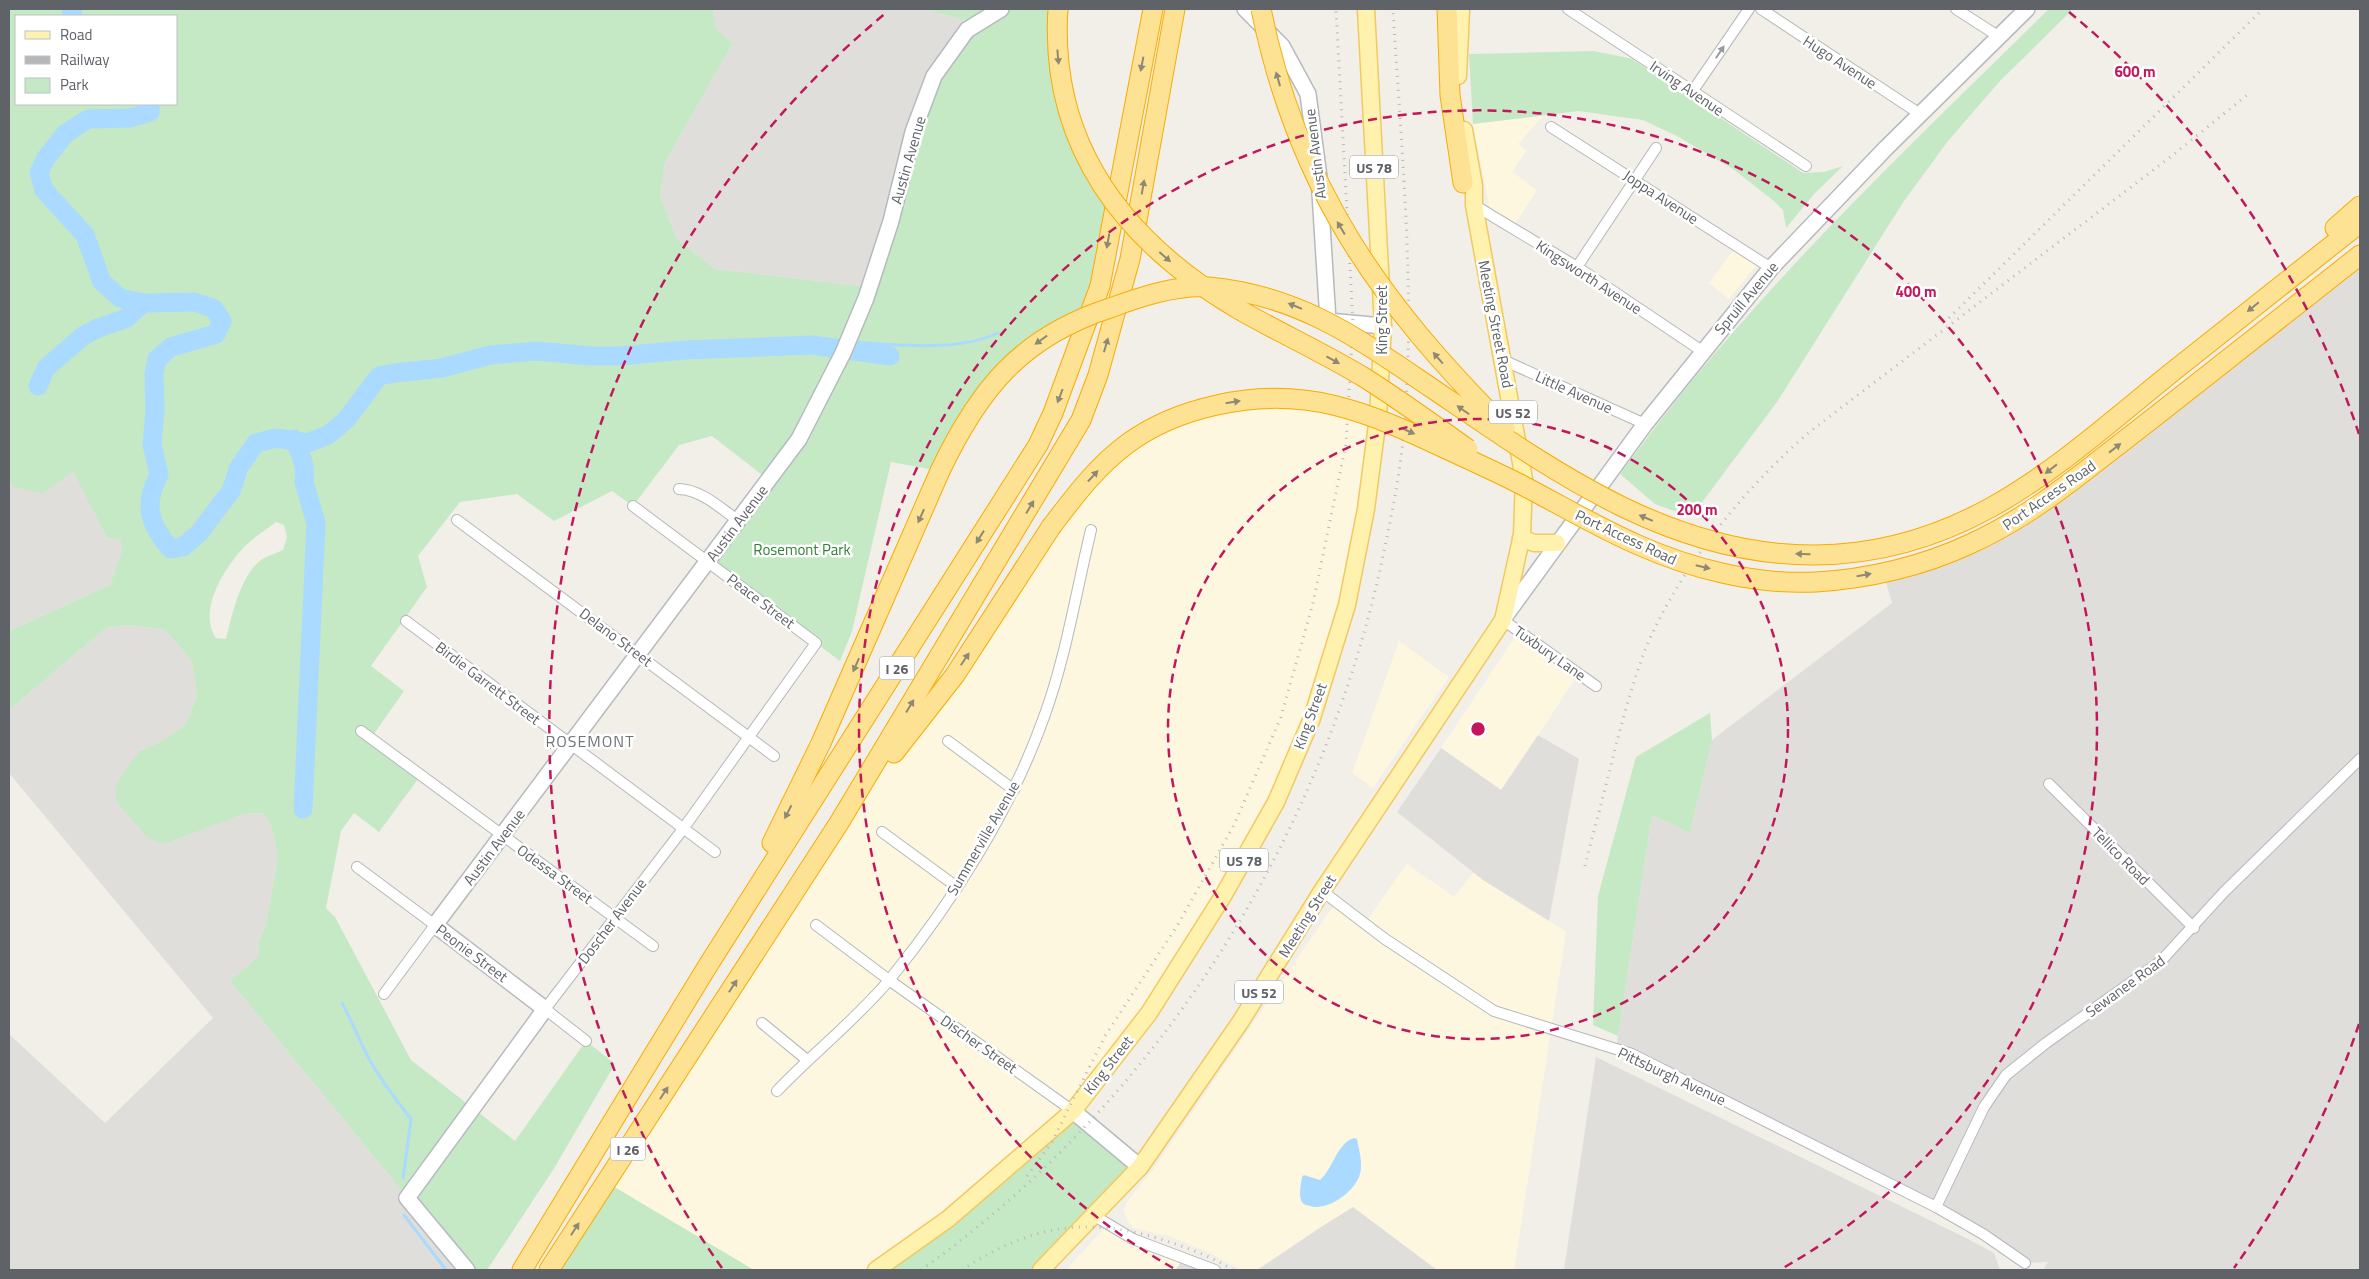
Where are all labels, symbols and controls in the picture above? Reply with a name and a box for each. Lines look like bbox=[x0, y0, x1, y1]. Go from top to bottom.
legend bbox=[15, 15, 178, 105]
text: Road bbox=[60, 23, 92, 46]
street label: Hugo Avenue bbox=[1799, 29, 1881, 95]
one-way arrow bbox=[1715, 45, 1725, 59]
text: Railway bbox=[60, 48, 110, 71]
one-way arrow bbox=[1054, 50, 1062, 66]
street label: Irving Avenue bbox=[1645, 55, 1729, 121]
one-way arrow bbox=[1138, 57, 1146, 72]
text: 600 m bbox=[2114, 60, 2156, 83]
one-way arrow bbox=[1273, 71, 1281, 86]
text: Park bbox=[60, 73, 89, 96]
street label: Austin Avenue bbox=[1298, 108, 1332, 200]
street label: Austin Avenue bbox=[884, 113, 932, 207]
road number: US 78 bbox=[1350, 156, 1398, 178]
street label: Joppa Avenue bbox=[1619, 164, 1703, 230]
one-way arrow bbox=[1139, 179, 1147, 195]
one-way arrow bbox=[1337, 220, 1345, 235]
one-way arrow bbox=[1104, 234, 1112, 250]
street label: Kingsworth Avenue bbox=[1531, 234, 1647, 320]
one-way arrow bbox=[1158, 252, 1171, 263]
street label: Spruill Avenue bbox=[1708, 256, 1784, 340]
street label: Meeting Street Road bbox=[1472, 258, 1520, 390]
text: 400 m bbox=[1895, 280, 1937, 303]
street label: King Street bbox=[1370, 284, 1393, 355]
one-way arrow bbox=[2247, 301, 2260, 312]
one-way arrow bbox=[1288, 302, 1303, 310]
one-way arrow bbox=[1034, 335, 1047, 345]
one-way arrow bbox=[1102, 338, 1110, 353]
one-way arrow bbox=[1433, 352, 1444, 364]
one-way arrow bbox=[1326, 356, 1339, 365]
street label: Little Avenue bbox=[1532, 365, 1616, 419]
one-way arrow bbox=[1056, 389, 1064, 404]
one-way arrow bbox=[1226, 397, 1242, 405]
road number: US 52 bbox=[1489, 401, 1537, 424]
one-way arrow bbox=[1456, 405, 1470, 415]
one-way arrow bbox=[1401, 427, 1415, 435]
one-way arrow bbox=[2108, 443, 2122, 453]
street label: Port Access Road bbox=[1998, 454, 2100, 536]
one-way arrow bbox=[2045, 464, 2058, 475]
one-way arrow bbox=[1087, 470, 1099, 482]
street label: Austin Avenue bbox=[701, 480, 773, 566]
text: 200 m bbox=[1676, 498, 1718, 521]
one-way arrow bbox=[1026, 501, 1035, 514]
street label: Port Access Road bbox=[1571, 503, 1681, 571]
one-way arrow bbox=[916, 509, 924, 523]
one-way arrow bbox=[1638, 514, 1653, 522]
one-way arrow bbox=[975, 530, 985, 543]
park label: Rosemont Park bbox=[753, 538, 851, 561]
one-way arrow bbox=[1795, 550, 1811, 558]
one-way arrow bbox=[1696, 563, 1711, 571]
street label: Peace Street bbox=[722, 568, 800, 635]
one-way arrow bbox=[1857, 571, 1873, 579]
street label: Delano Street bbox=[575, 602, 658, 673]
street label: Tuxbury Lane bbox=[1509, 620, 1591, 686]
street label: Birdie Garrett Street bbox=[431, 636, 546, 731]
one-way arrow bbox=[960, 653, 970, 666]
road number: I 26 bbox=[880, 656, 914, 680]
one-way arrow bbox=[851, 658, 859, 672]
street label: King Street bbox=[1287, 679, 1333, 753]
one-way arrow bbox=[905, 700, 914, 713]
centre of rings bbox=[1469, 720, 1487, 738]
district label: ROSEMONT bbox=[545, 729, 635, 753]
street label: Summerville Avenue bbox=[941, 776, 1025, 900]
street label: Austin Avenue bbox=[458, 804, 530, 890]
one-way arrow bbox=[784, 805, 792, 820]
street label: Tellico Road bbox=[2087, 822, 2155, 890]
street label: Odessa Street bbox=[512, 839, 598, 910]
road number: US 78 bbox=[1220, 848, 1268, 872]
street label: Meeting Street bbox=[1272, 869, 1342, 962]
street label: Doscher Avenue bbox=[572, 873, 652, 969]
street label: Peonie Street bbox=[431, 918, 514, 988]
street label: Sewanee Road bbox=[2080, 949, 2170, 1023]
one-way arrow bbox=[729, 979, 738, 993]
road number: US 52 bbox=[1235, 980, 1283, 1004]
street label: Discher Street bbox=[936, 1009, 1023, 1079]
street label: King Street bbox=[1078, 1030, 1139, 1099]
street label: Pittsburgh Avenue bbox=[1614, 1041, 1730, 1111]
one-way arrow bbox=[659, 1087, 668, 1100]
road number: I 26 bbox=[610, 1138, 646, 1160]
one-way arrow bbox=[570, 1223, 580, 1236]

